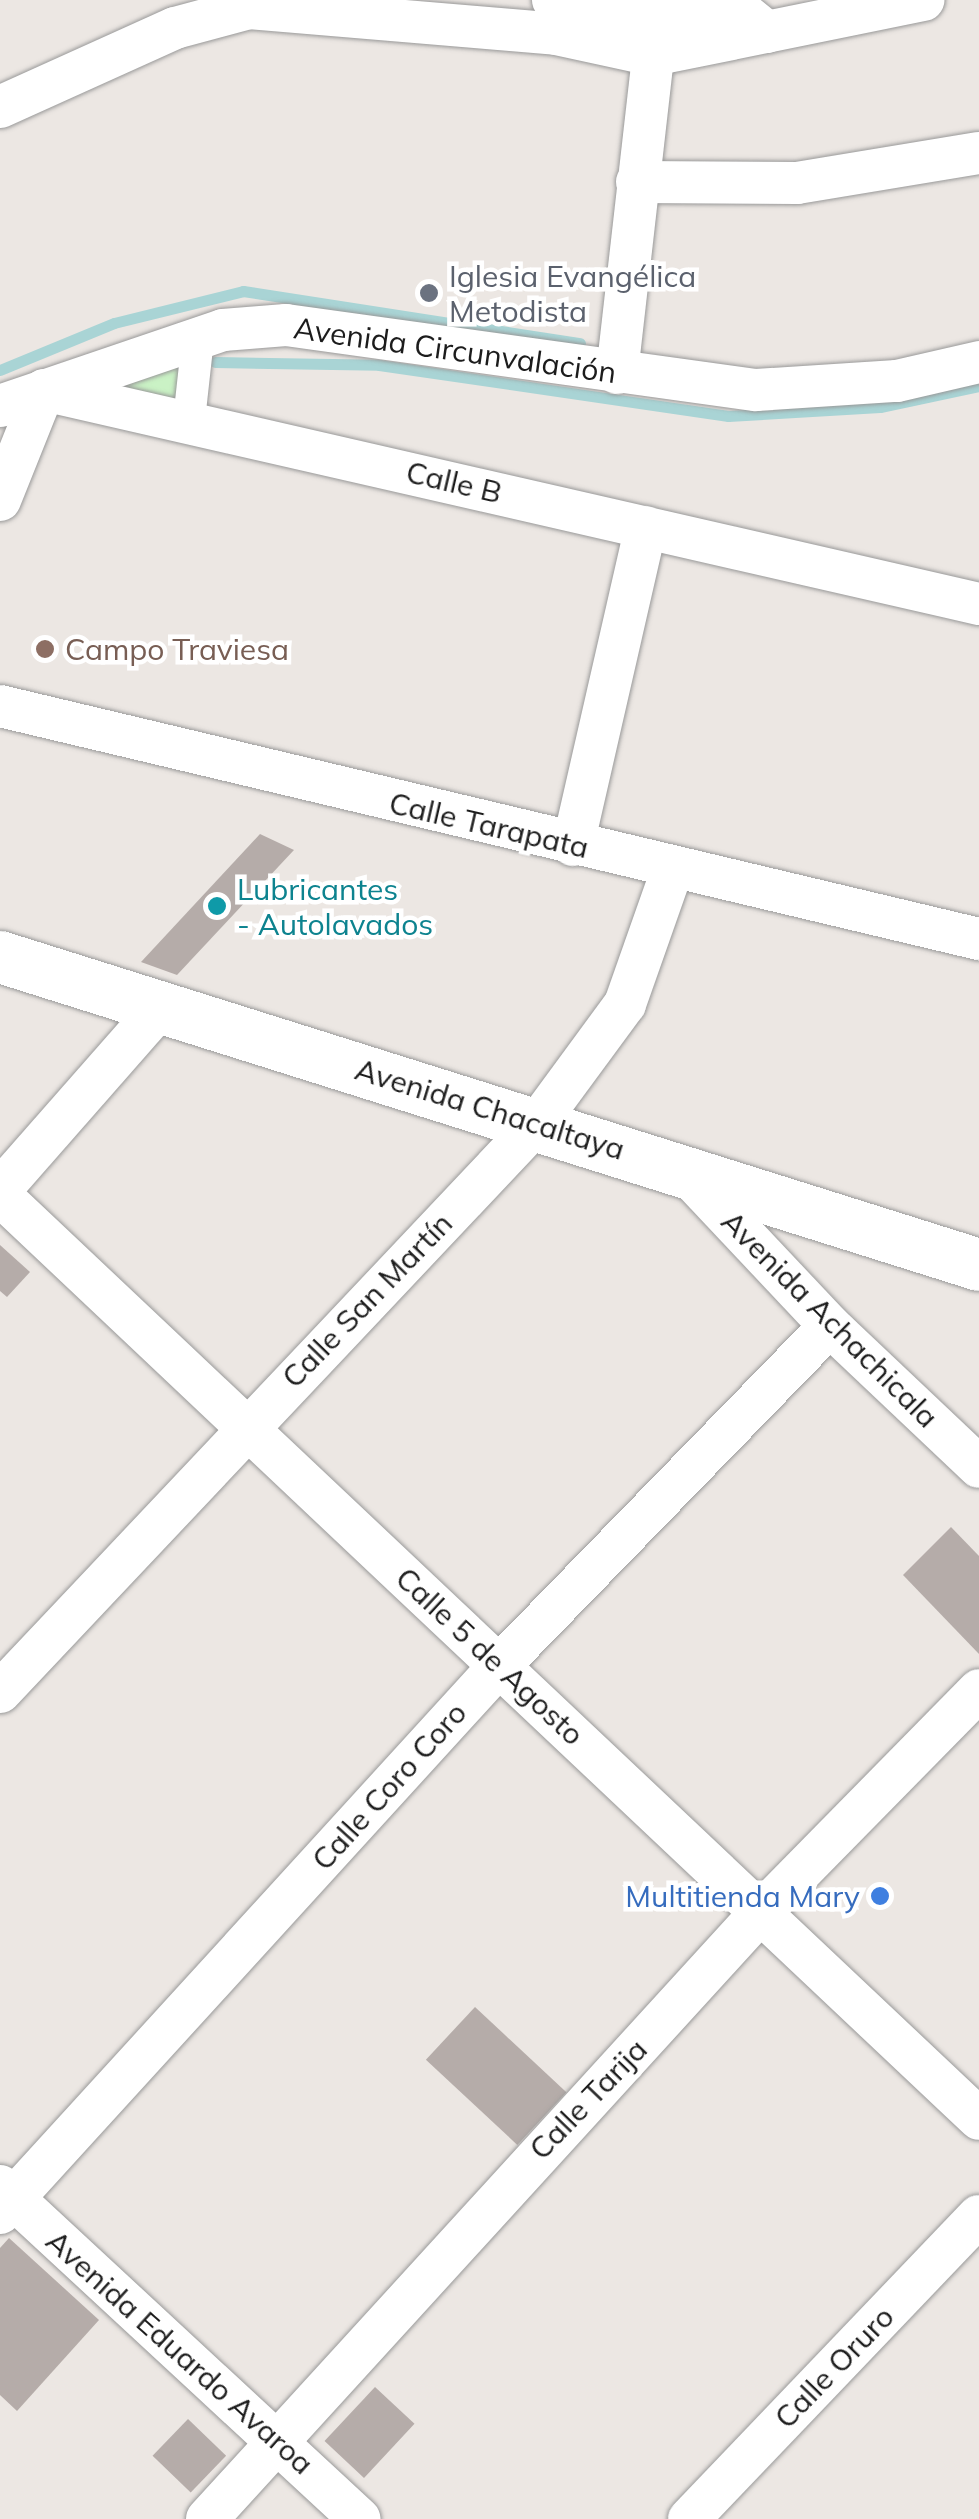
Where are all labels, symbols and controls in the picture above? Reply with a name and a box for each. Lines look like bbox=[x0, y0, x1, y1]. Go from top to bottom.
place label: Iglesia Evangélica Metodista bbox=[449, 258, 696, 328]
marker: Iglesia Evangélica Metodista bbox=[418, 282, 440, 304]
street label: Avenida Circunvalación bbox=[291, 310, 619, 390]
street label: Calle B bbox=[403, 454, 505, 510]
place label: Campo Traviesa bbox=[65, 631, 289, 667]
marker: Campo Traviesa bbox=[34, 638, 56, 660]
street label: Calle Tarapata bbox=[386, 785, 592, 865]
place label: Lubricantes - Autolavados bbox=[237, 871, 433, 942]
marker: Lubricantes - Autolavados bbox=[206, 895, 228, 917]
street label: Avenida Chacaltaya bbox=[351, 1051, 629, 1167]
street label: Avenida Achachicala bbox=[714, 1203, 946, 1435]
street label: Calle San Martín bbox=[274, 1205, 460, 1395]
street label: Calle 5 de Agosto bbox=[389, 1560, 591, 1752]
street label: Calle Coro Coro bbox=[304, 1695, 474, 1877]
place label: Multitienda Mary bbox=[625, 1878, 860, 1914]
marker: Multitienda Mary bbox=[869, 1885, 891, 1907]
street label: Calle Tarija bbox=[522, 2031, 654, 2167]
street label: Avenida Eduardo Avaroa bbox=[39, 2223, 321, 2481]
street label: Calle Oruro bbox=[767, 2299, 901, 2435]

